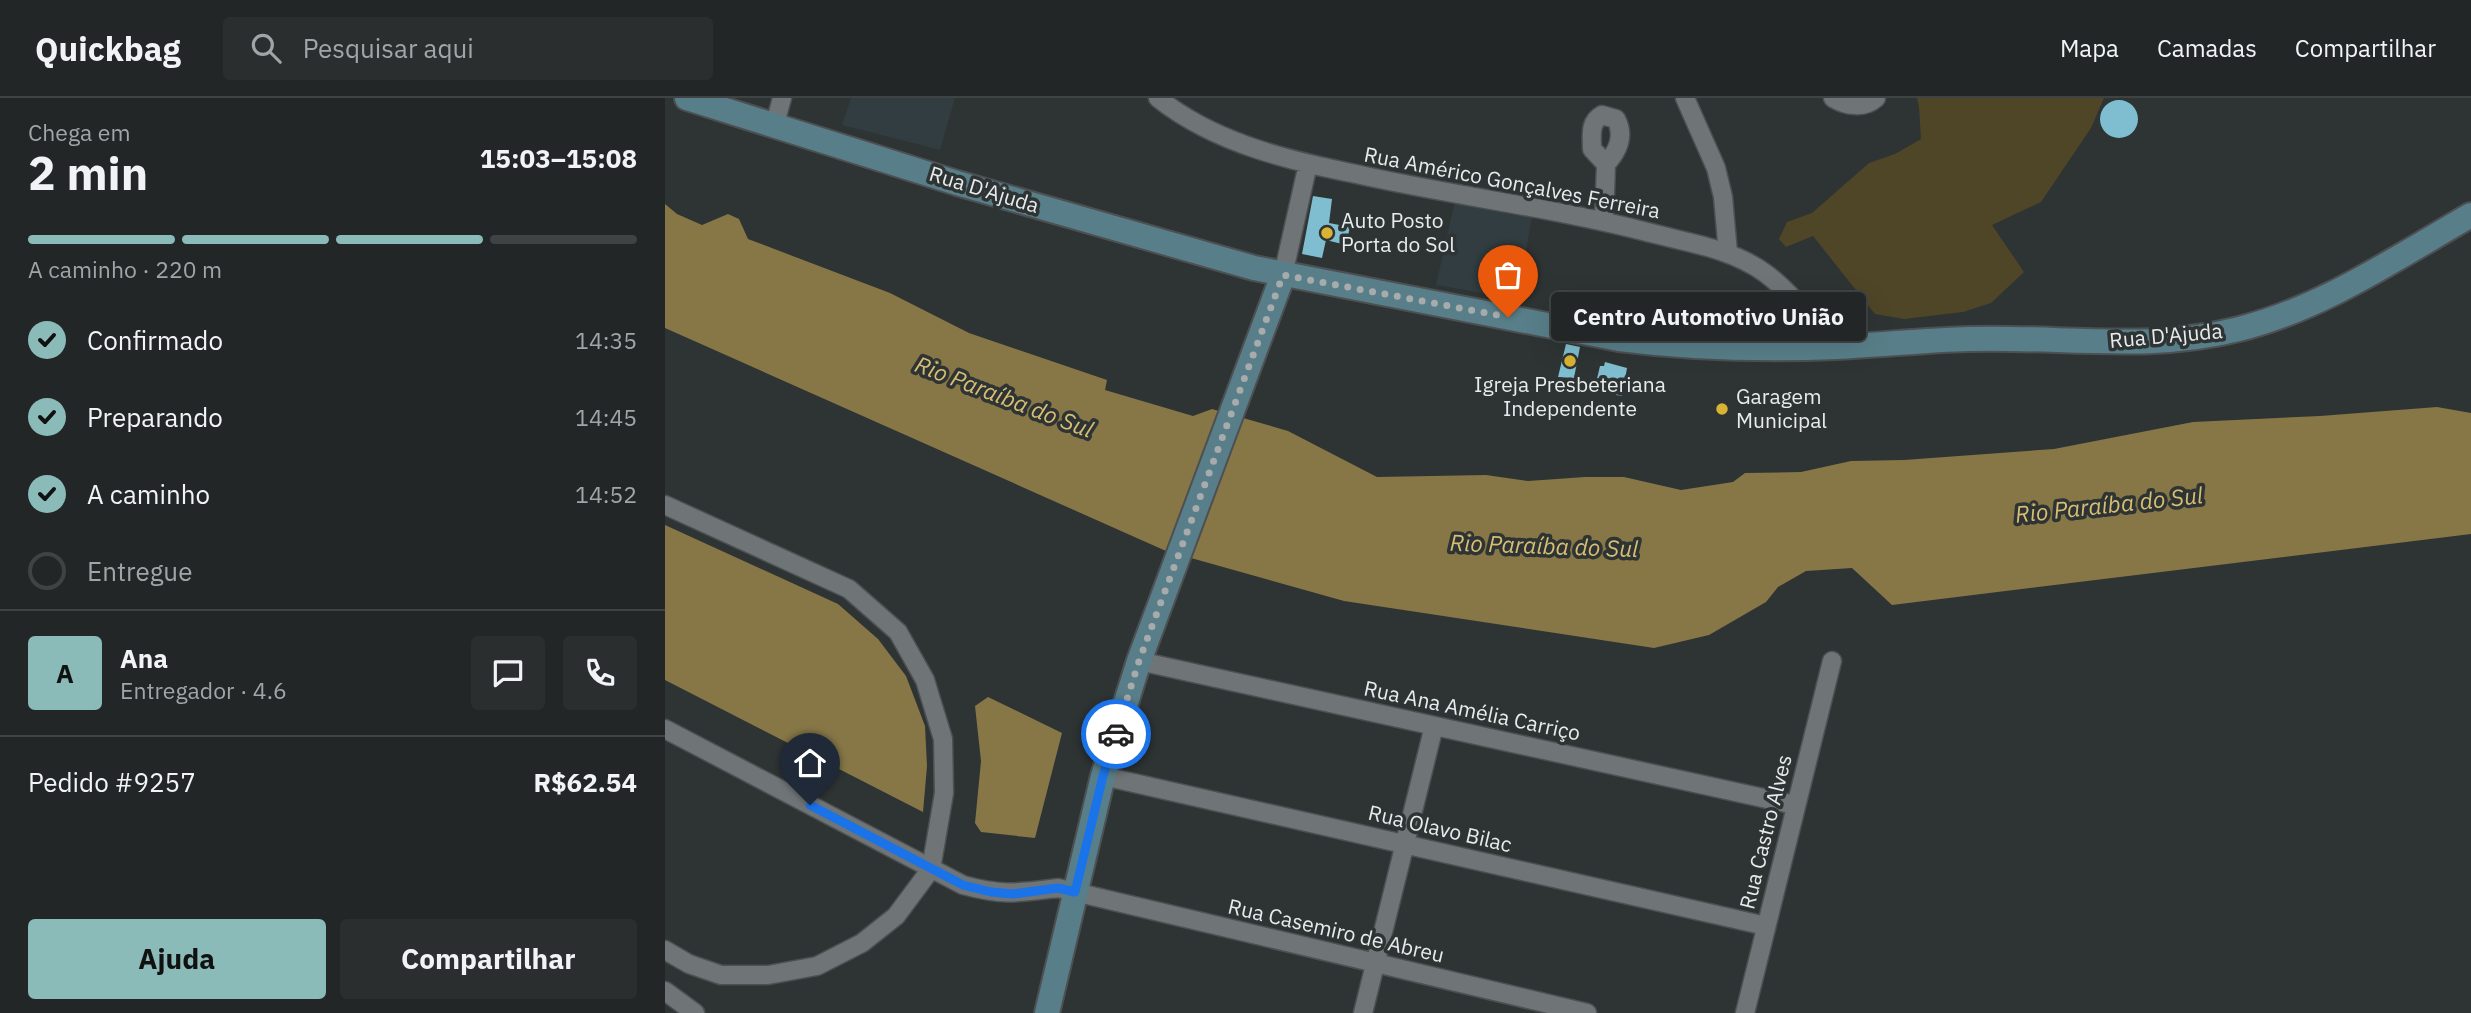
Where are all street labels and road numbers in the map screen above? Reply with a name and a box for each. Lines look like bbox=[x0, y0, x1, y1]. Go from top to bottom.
street label: Rua Américo Gonçalves Ferreira bbox=[1362, 140, 1663, 224]
street label: Rua D'Ajuda bbox=[926, 159, 1043, 219]
street label: Rua D'Ajuda bbox=[2108, 316, 2224, 354]
street label: Rua Ana Amélia Carriço bbox=[1361, 673, 1583, 747]
street label: Rua Castro Alves bbox=[1732, 751, 1798, 912]
street label: Rua Olavo Bilac bbox=[1366, 798, 1515, 858]
street label: Rua Casemiro de Abreu bbox=[1225, 892, 1447, 969]

